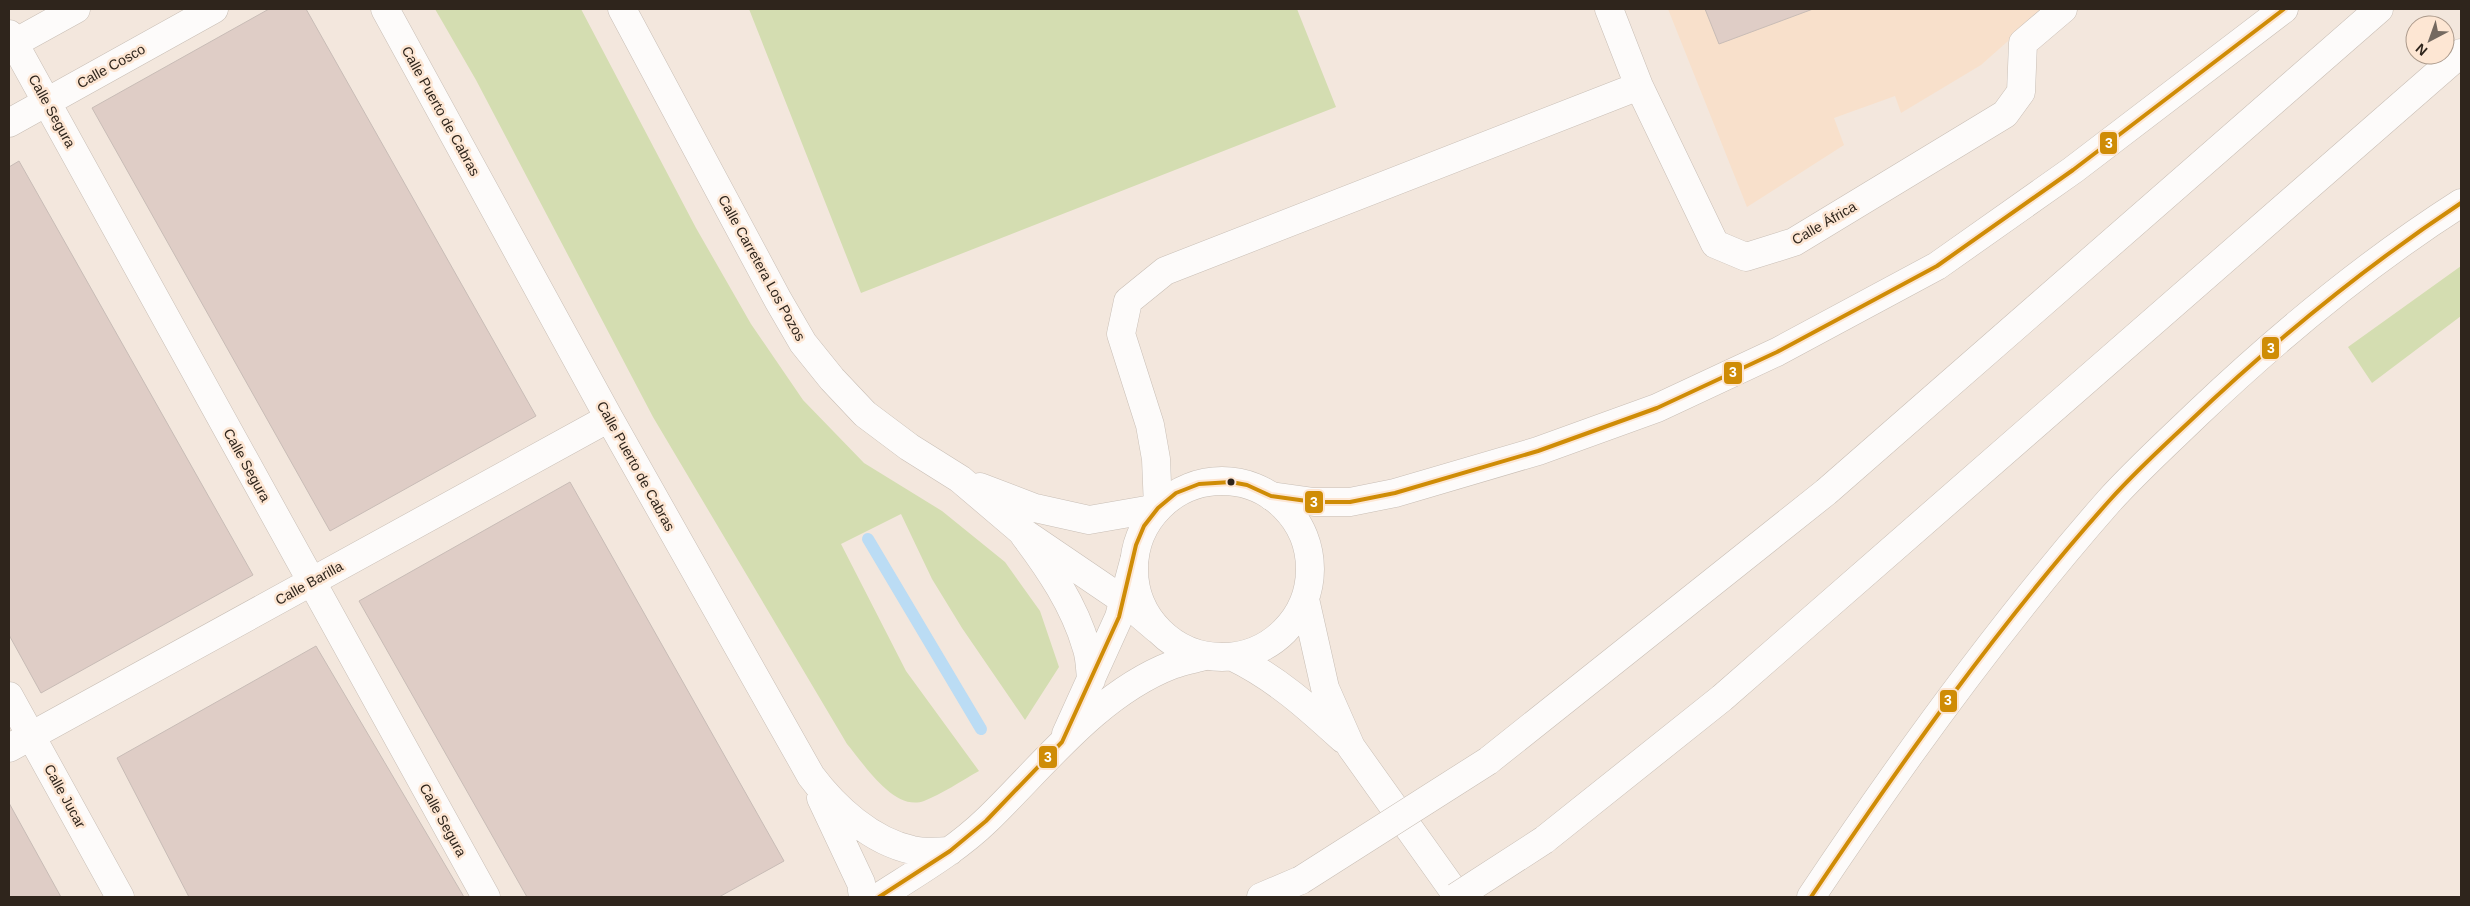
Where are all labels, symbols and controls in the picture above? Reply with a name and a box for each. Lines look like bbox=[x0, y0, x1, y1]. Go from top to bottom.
north arrow bbox=[2405, 15, 2455, 65]
text: N bbox=[2412, 40, 2431, 59]
street label: Calle Cosco bbox=[74, 41, 148, 91]
street label: Calle Puerto de Cabras bbox=[399, 43, 483, 179]
street label: Calle Segura bbox=[25, 72, 79, 150]
line badge: 3 bbox=[2099, 131, 2118, 155]
text: 3 bbox=[2105, 135, 2113, 151]
street label: Calle Carretera Los Pozos bbox=[715, 192, 809, 344]
street label: Calle África bbox=[1789, 198, 1859, 248]
line badge: 3 bbox=[2261, 336, 2280, 360]
text: 3 bbox=[2267, 340, 2275, 356]
line badge: 3 bbox=[1723, 361, 1743, 385]
text: 3 bbox=[1729, 364, 1737, 380]
street label: Calle Puerto de Cabras bbox=[594, 398, 678, 534]
street label: Calle Segura bbox=[220, 426, 274, 504]
unlabelled marker bbox=[1226, 477, 1236, 487]
line badge: 3 bbox=[1304, 490, 1324, 514]
text: 3 bbox=[1310, 494, 1318, 510]
street label: Calle Barilla bbox=[272, 558, 346, 608]
line badge: 3 bbox=[1939, 689, 1958, 713]
text: 3 bbox=[1944, 692, 1952, 708]
line badge: 3 bbox=[1038, 745, 1058, 769]
text: 3 bbox=[1044, 749, 1052, 765]
street label: Calle Jucar bbox=[41, 761, 89, 831]
street label: Calle Segura bbox=[416, 781, 470, 859]

